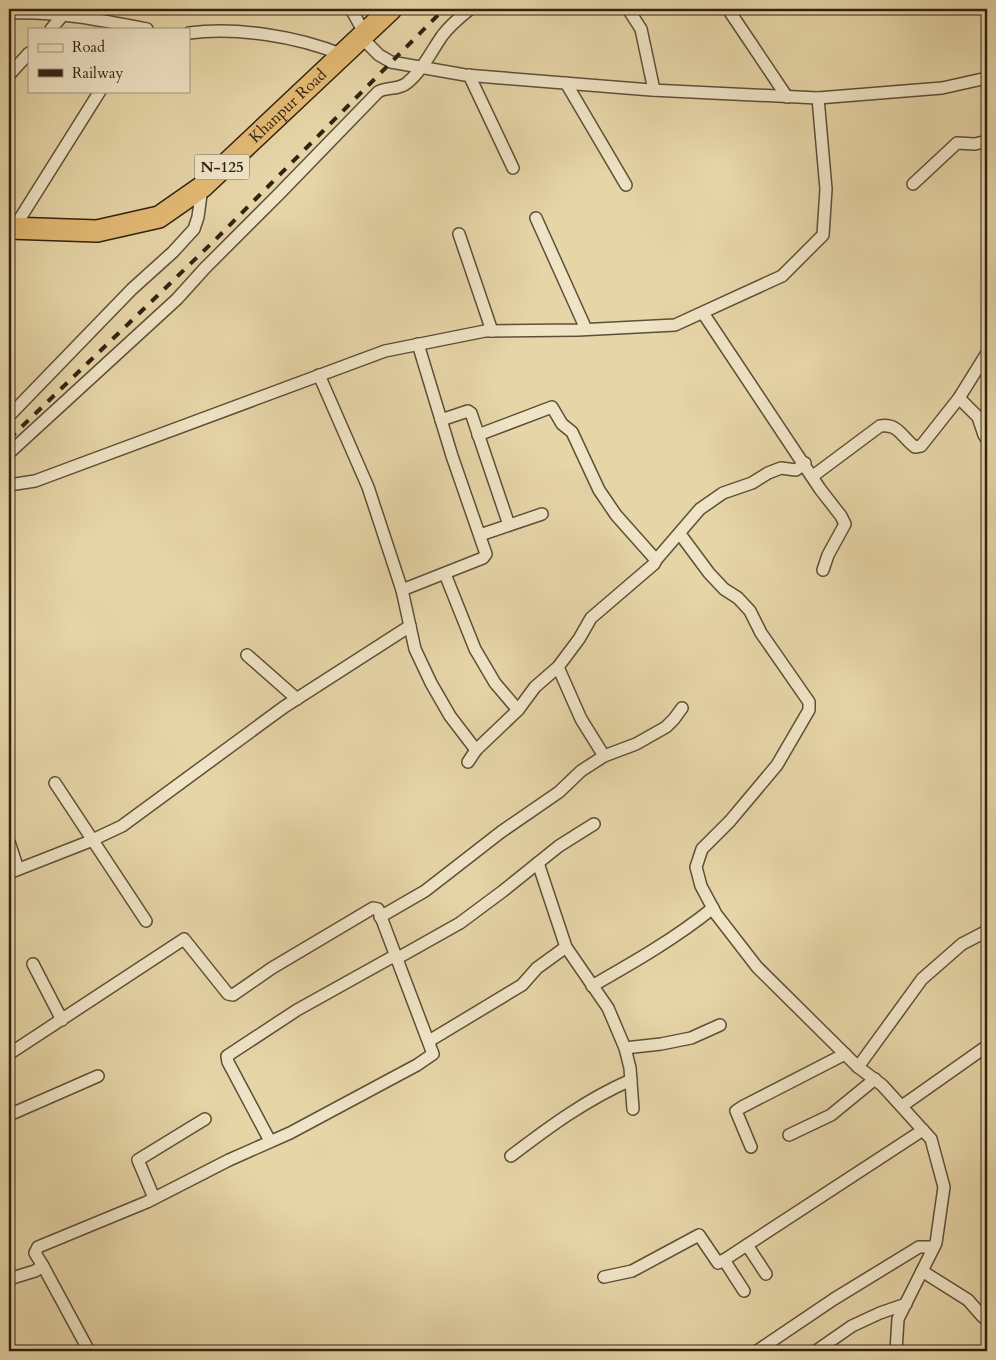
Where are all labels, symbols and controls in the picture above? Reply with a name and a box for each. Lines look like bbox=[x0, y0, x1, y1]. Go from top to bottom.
legend bbox=[28, 28, 190, 92]
text: Road bbox=[72, 37, 105, 57]
text: Railway bbox=[72, 63, 123, 83]
street label: Khanpur Road bbox=[244, 64, 332, 148]
road number: N-125 bbox=[194, 154, 250, 180]

